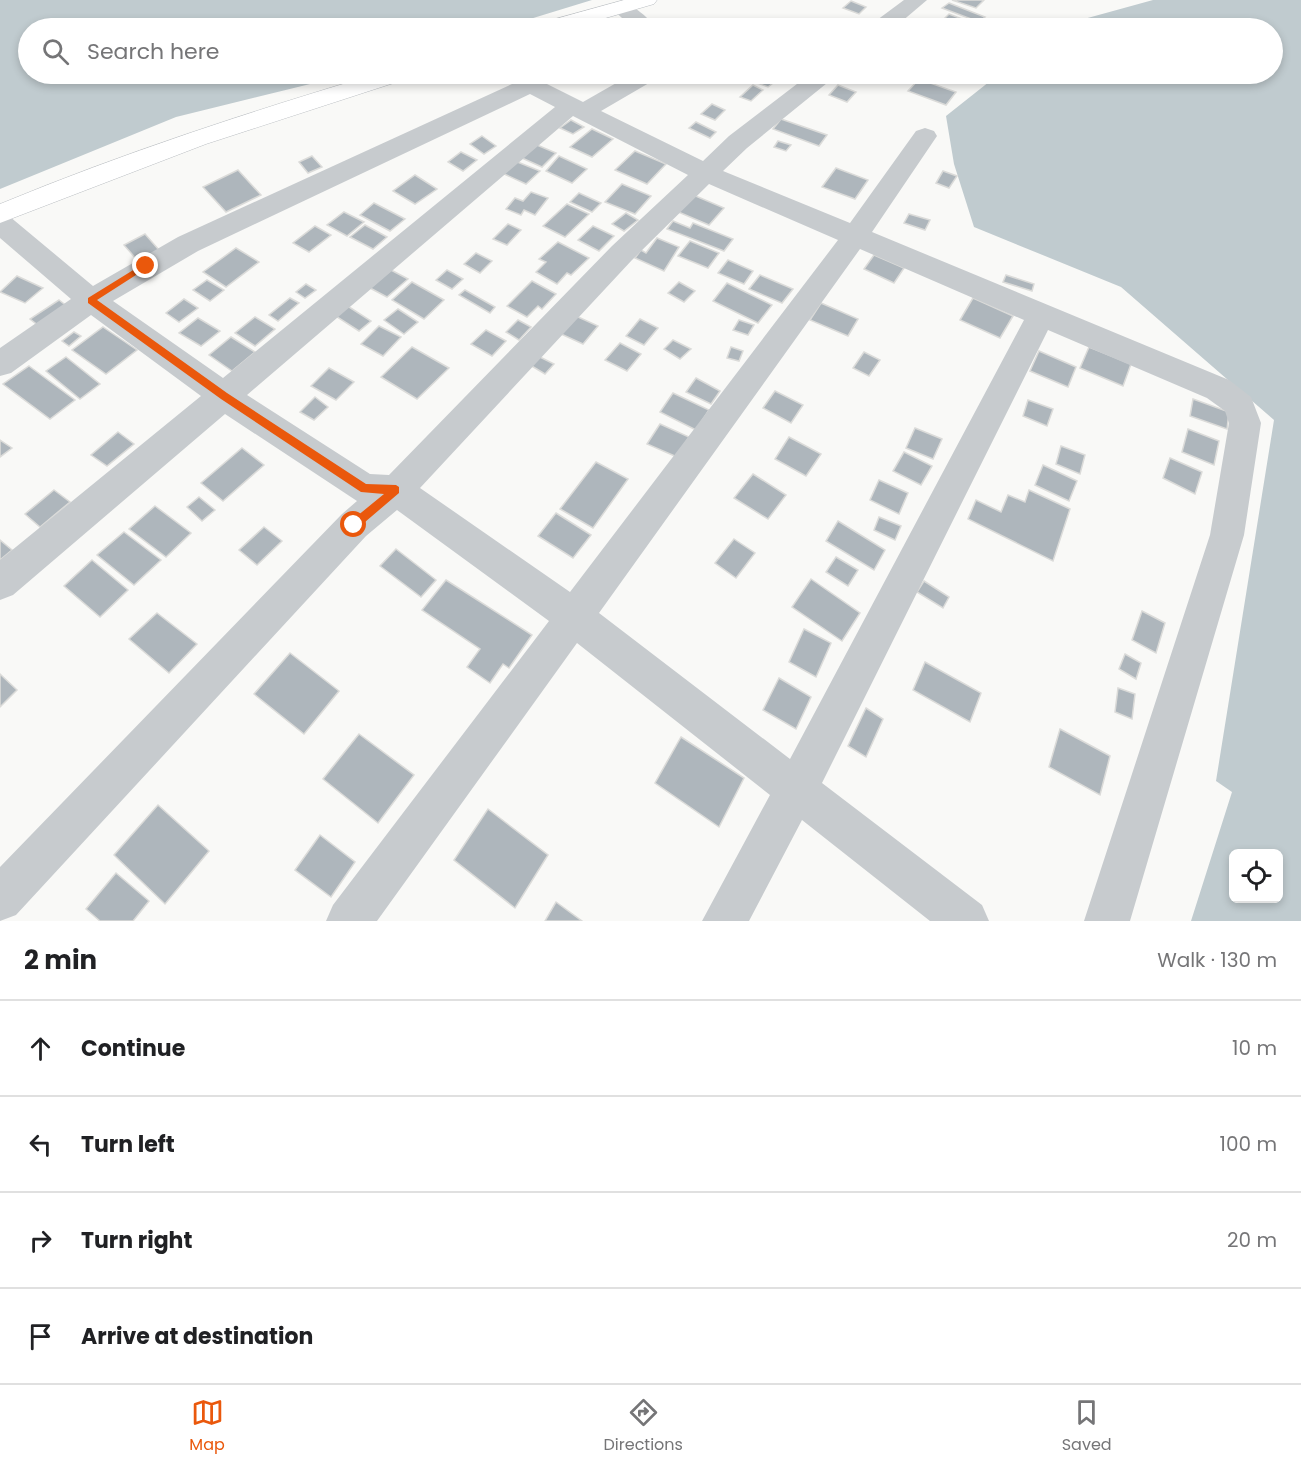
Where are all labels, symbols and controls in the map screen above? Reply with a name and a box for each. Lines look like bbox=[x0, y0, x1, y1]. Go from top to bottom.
search box bbox=[18, 18, 1283, 84]
icon: search bbox=[39, 35, 72, 68]
text: Search here bbox=[87, 36, 220, 67]
route end bbox=[132, 252, 158, 278]
route start bbox=[340, 511, 366, 537]
map controls bbox=[1229, 849, 1283, 903]
button: locate bbox=[1229, 849, 1283, 903]
text: 2 min bbox=[24, 942, 97, 978]
text: Walk · 130 m bbox=[1157, 946, 1277, 974]
icon: ahead bbox=[24, 1032, 57, 1065]
text: Continue bbox=[81, 1033, 185, 1064]
text: 10 m bbox=[1232, 1034, 1277, 1062]
icon: left bbox=[24, 1128, 57, 1161]
text: Turn left bbox=[81, 1129, 175, 1160]
text: 100 m bbox=[1220, 1130, 1277, 1158]
icon: right bbox=[24, 1224, 57, 1257]
text: Turn right bbox=[81, 1225, 192, 1256]
text: 20 m bbox=[1227, 1226, 1277, 1254]
icon: arrive bbox=[24, 1320, 57, 1353]
text: Arrive at destination bbox=[81, 1321, 313, 1352]
tab: Map bbox=[189, 1396, 225, 1457]
tab: Directions bbox=[604, 1396, 683, 1457]
tab: Saved bbox=[1062, 1396, 1112, 1457]

